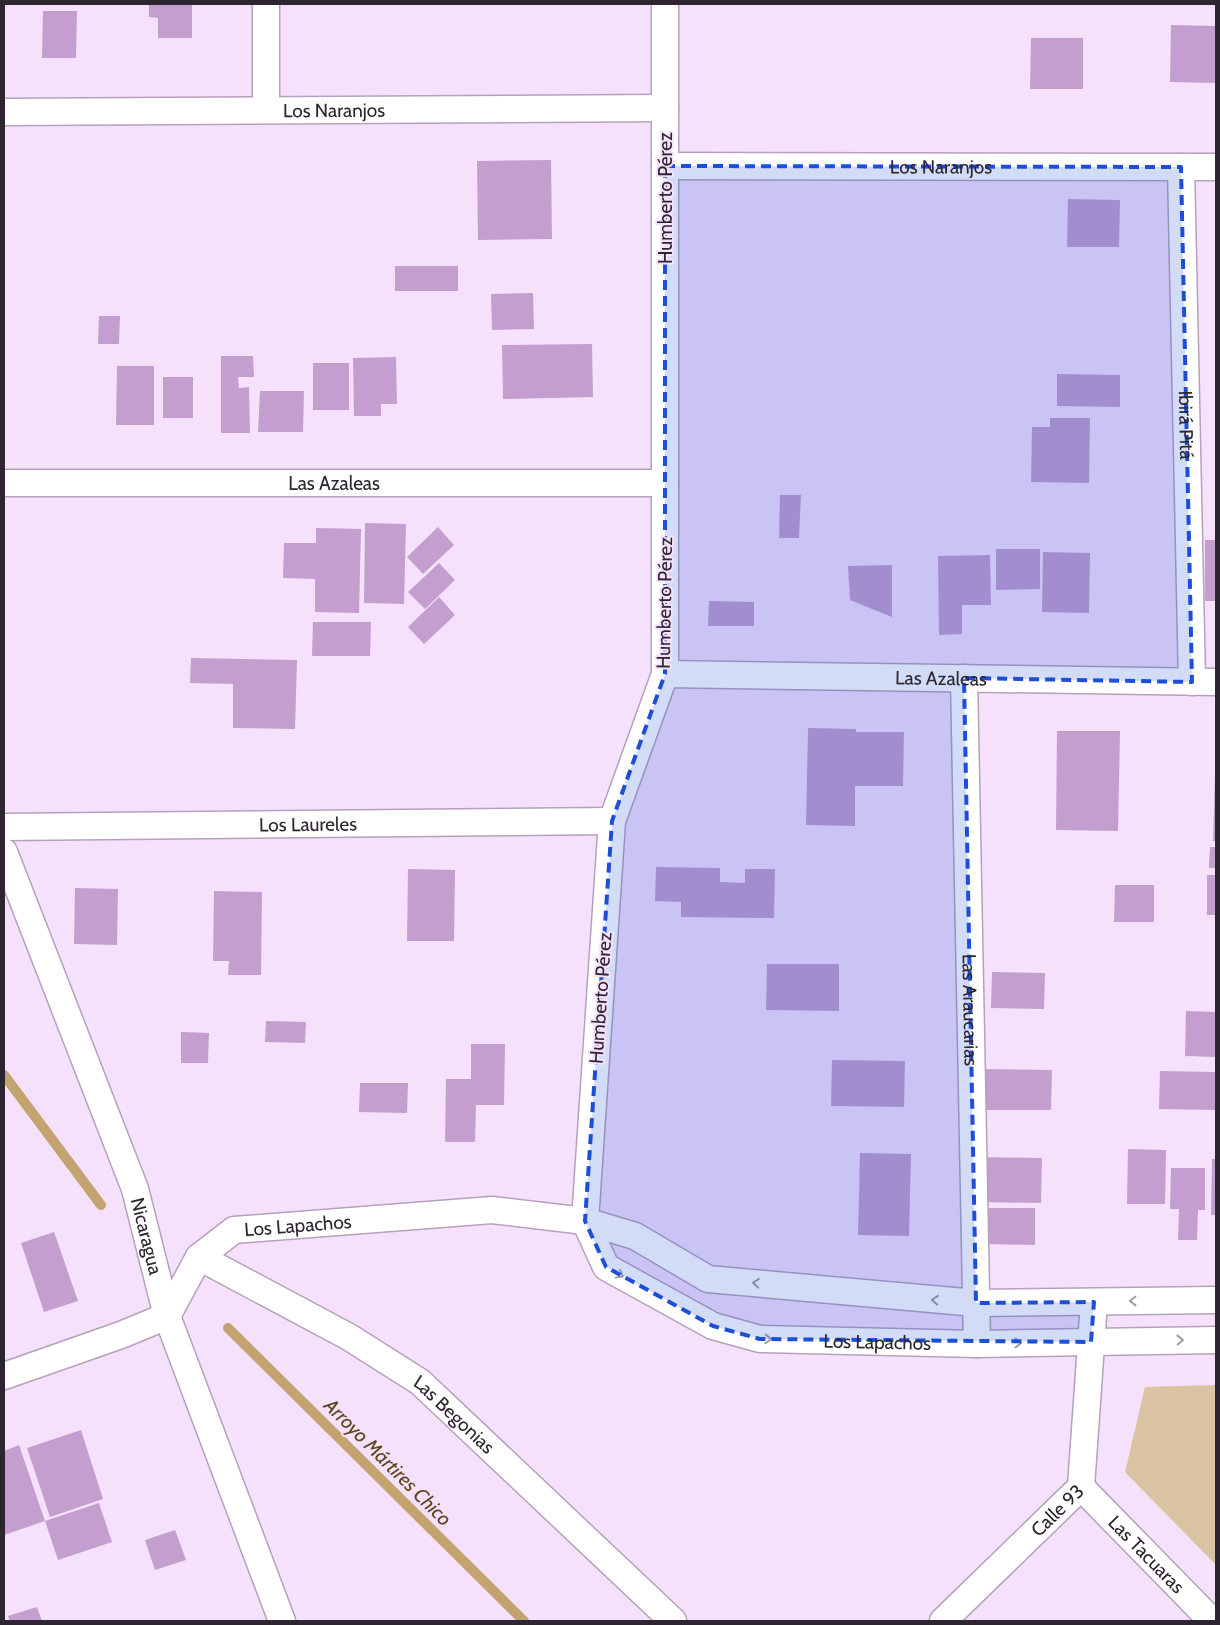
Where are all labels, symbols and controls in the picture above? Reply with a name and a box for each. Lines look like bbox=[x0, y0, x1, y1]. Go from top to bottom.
street label: Los Naranjos bbox=[283, 99, 385, 122]
street label: Humberto Pérez bbox=[654, 132, 677, 264]
street label: Los Naranjos bbox=[890, 155, 992, 179]
street label: Ibirá Pitá bbox=[1174, 390, 1198, 460]
street label: Las Azaleas bbox=[288, 472, 380, 495]
street label: Humberto Pérez bbox=[652, 537, 677, 669]
street label: Las Azaleas bbox=[895, 666, 987, 691]
street label: Los Laureles bbox=[259, 813, 357, 836]
street label: Humberto Pérez bbox=[584, 931, 617, 1065]
street label: Las Araucarias bbox=[957, 954, 983, 1066]
street label: Nicaragua bbox=[126, 1195, 167, 1277]
street label: Los Lapachos bbox=[243, 1210, 352, 1241]
one-way arrow bbox=[615, 1269, 624, 1279]
one-way arrow bbox=[752, 1278, 760, 1289]
one-way arrow bbox=[931, 1294, 939, 1305]
one-way arrow bbox=[1128, 1296, 1136, 1306]
street label: Los Lapachos bbox=[823, 1329, 931, 1355]
one-way arrow bbox=[764, 1334, 772, 1344]
one-way arrow bbox=[1176, 1335, 1184, 1345]
one-way arrow bbox=[1014, 1338, 1022, 1348]
street label: Las Begonias bbox=[410, 1370, 499, 1459]
water label: Arroyo Mártires Chico bbox=[319, 1393, 457, 1531]
street label: Calle 93 bbox=[1026, 1480, 1089, 1541]
street label: Las Tacuaras bbox=[1103, 1511, 1189, 1598]

